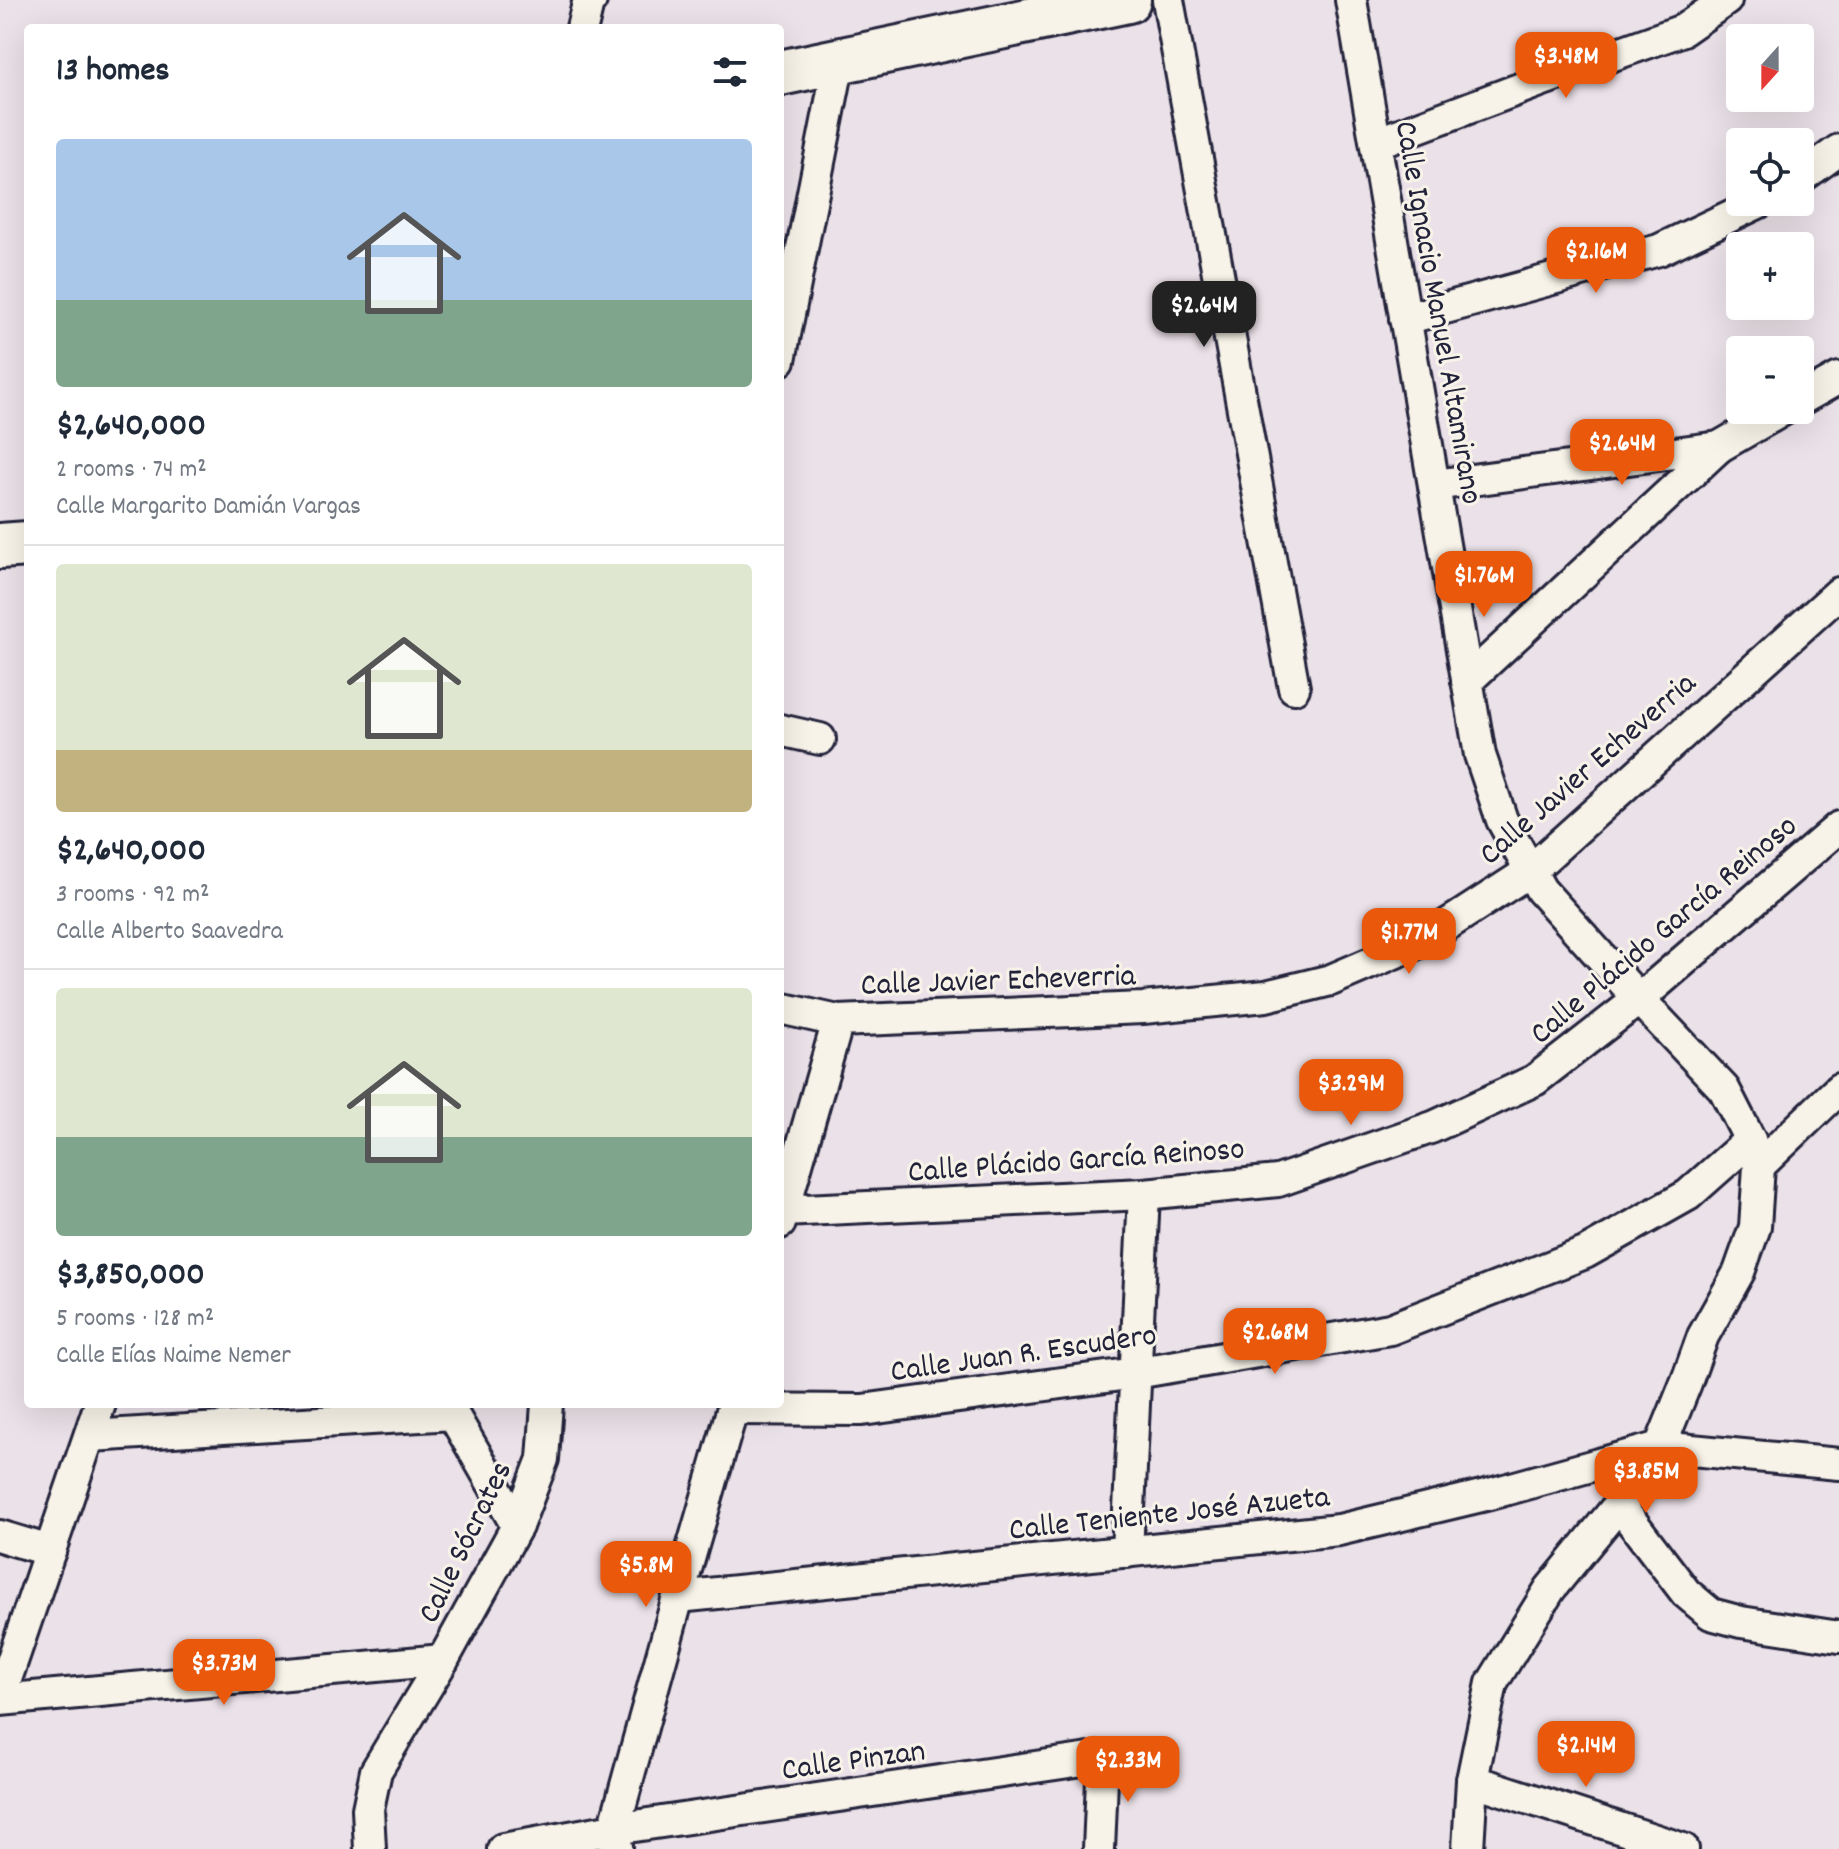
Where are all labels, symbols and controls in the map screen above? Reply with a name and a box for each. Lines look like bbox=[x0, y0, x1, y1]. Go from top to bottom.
north arrow bbox=[1726, 24, 1814, 112]
map controls bbox=[1726, 24, 1814, 424]
pin: $3.48M bbox=[1501, 32, 1631, 100]
text: $3.48M bbox=[1533, 39, 1599, 76]
text: 13 homes bbox=[56, 48, 170, 97]
icon: filters bbox=[708, 50, 752, 94]
street label: Calle Ignacio Manuel Altamirano bbox=[1380, 118, 1492, 508]
button: locate bbox=[1726, 128, 1814, 216]
icon: home bbox=[332, 191, 476, 335]
pin: $2.16M bbox=[1531, 227, 1661, 295]
button: + bbox=[1726, 232, 1814, 320]
text: $2.16M bbox=[1565, 234, 1627, 271]
pin: $2.64M bbox=[1139, 281, 1269, 349]
text: $2.64M bbox=[1170, 288, 1238, 325]
button: − bbox=[1726, 336, 1814, 424]
text: $2,640,000 bbox=[56, 403, 206, 452]
pin: $2.64M bbox=[1557, 419, 1687, 487]
text: $2.64M bbox=[1588, 426, 1656, 463]
text: 2 rooms · 74 m² bbox=[56, 452, 207, 489]
text: Calle Margarito Damián Vargas bbox=[56, 489, 361, 526]
pin: $1.76M bbox=[1419, 551, 1549, 619]
text: $1.76M bbox=[1453, 558, 1515, 595]
icon: home bbox=[332, 616, 476, 760]
street label: Calle Javier Echeverria bbox=[1471, 663, 1709, 878]
street label: Calle Plácido García Reinoso bbox=[1521, 806, 1809, 1058]
text: $2,640,000 bbox=[56, 828, 206, 877]
text: 3 rooms · 92 m² bbox=[56, 877, 210, 914]
pin: $1.77M bbox=[1344, 908, 1474, 976]
text: Calle Alberto Saavedra bbox=[56, 914, 283, 951]
text: $1.77M bbox=[1380, 915, 1438, 952]
street label: Calle Javier Echeverria bbox=[860, 955, 1137, 1011]
icon: home bbox=[332, 1040, 476, 1184]
pin: $3.29M bbox=[1286, 1059, 1416, 1127]
text: $3.29M bbox=[1317, 1066, 1385, 1103]
street label: Calle Plácido García Reinoso bbox=[907, 1128, 1246, 1198]
text: $3,850,000 bbox=[56, 1252, 205, 1301]
text: 5 rooms · 128 m² bbox=[56, 1301, 214, 1338]
pin: $2.68M bbox=[1210, 1308, 1340, 1376]
street label: Calle Juan R. Escudero bbox=[888, 1315, 1160, 1397]
text: $2.68M bbox=[1241, 1315, 1309, 1352]
text: Calle Elías Naime Nemer bbox=[56, 1338, 291, 1375]
pin: $3.85M bbox=[1581, 1447, 1711, 1515]
street label: Calle Sócrates bbox=[408, 1454, 527, 1632]
text: $3.85M bbox=[1613, 1454, 1679, 1491]
street label: Calle Teniente José Azueta bbox=[1007, 1476, 1333, 1556]
pin: $5.8M bbox=[590, 1541, 702, 1609]
text: $5.8M bbox=[618, 1548, 674, 1585]
pin: $3.73M bbox=[159, 1639, 289, 1707]
text: $3.73M bbox=[191, 1646, 257, 1683]
pin: $2.14M bbox=[1521, 1721, 1651, 1789]
text: $2.14M bbox=[1556, 1728, 1616, 1765]
street label: Calle Pinzan bbox=[779, 1730, 928, 1796]
pin: $2.33M bbox=[1063, 1736, 1193, 1804]
text: $2.33M bbox=[1094, 1743, 1162, 1780]

